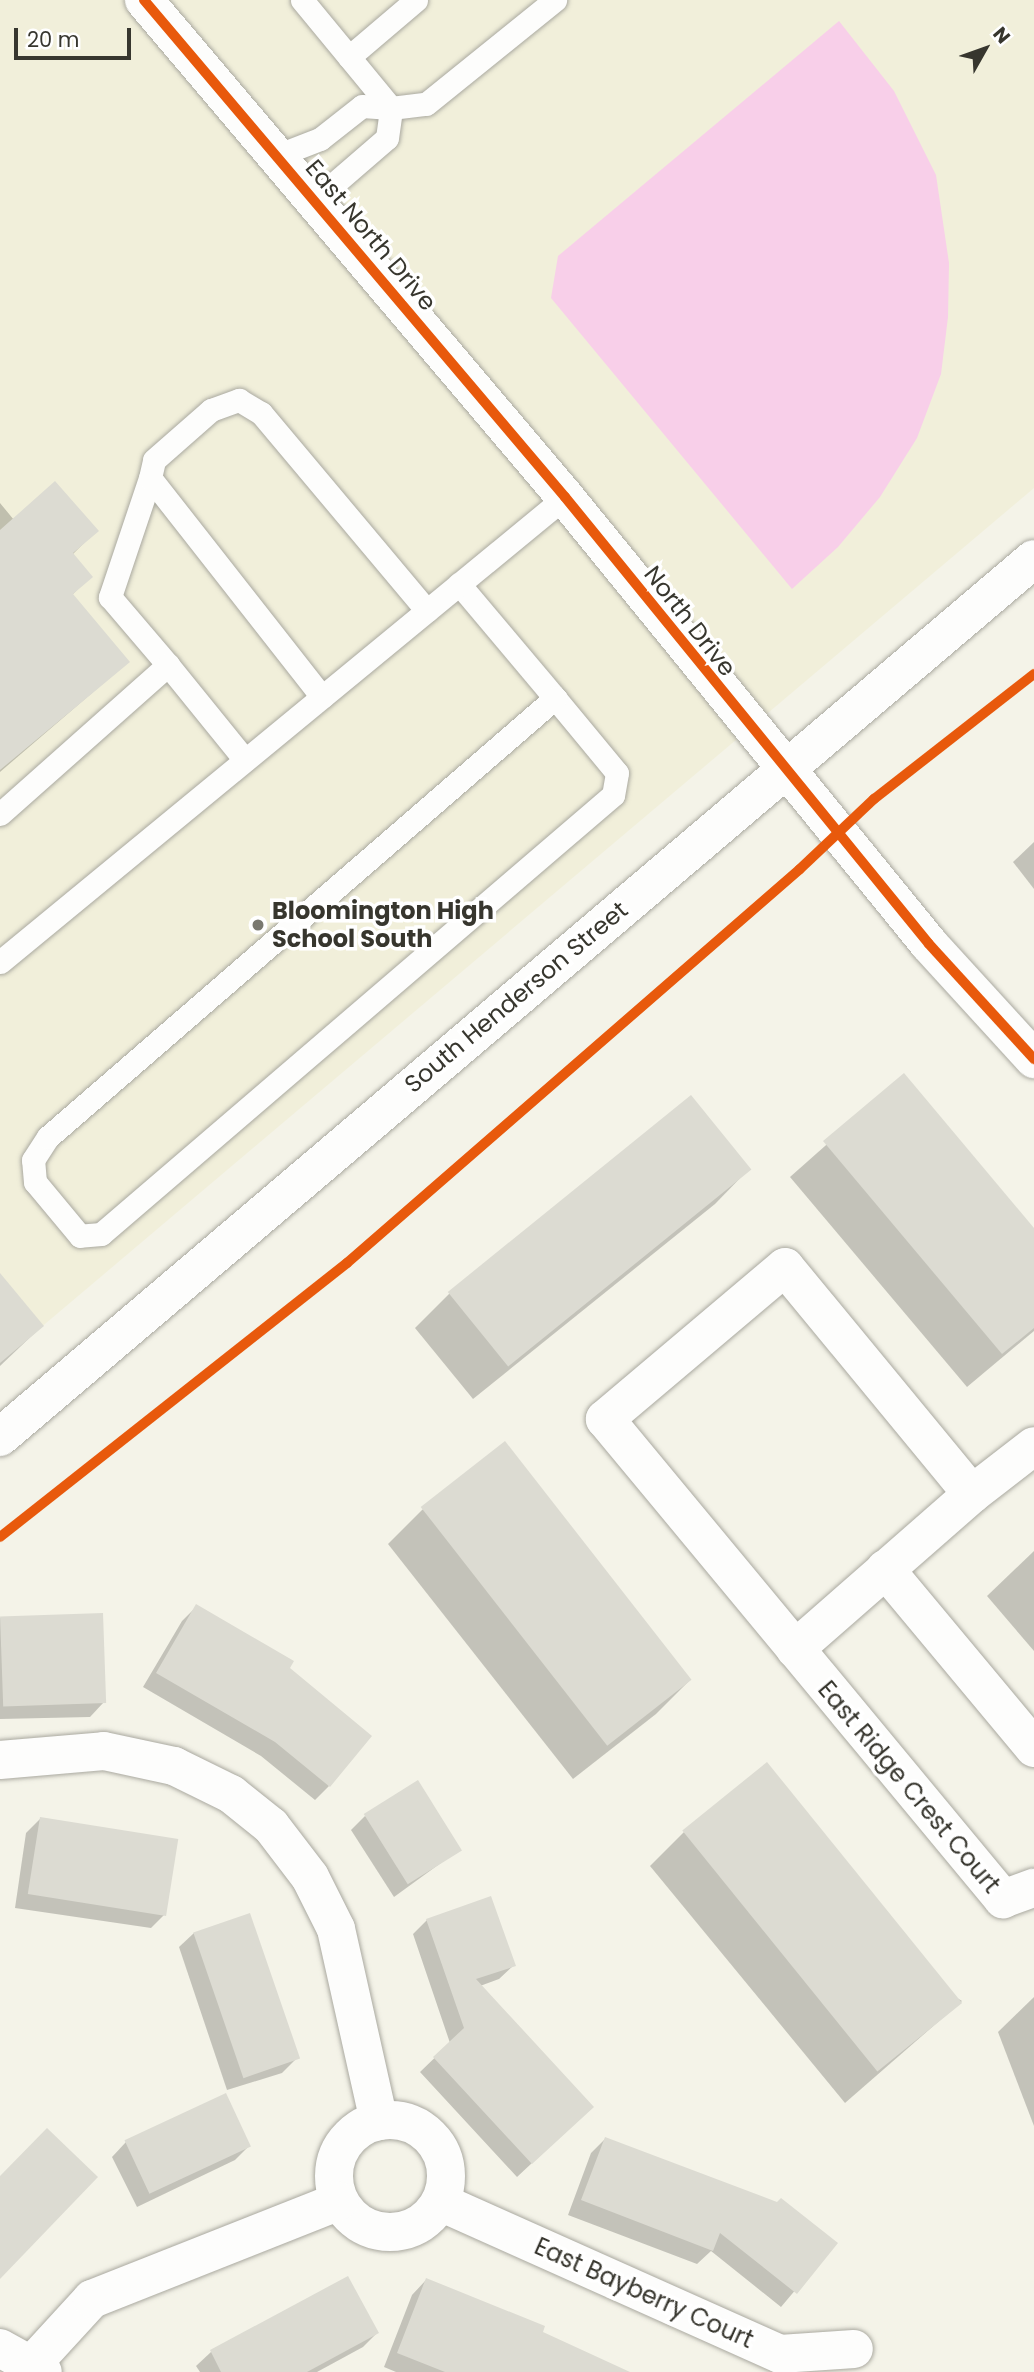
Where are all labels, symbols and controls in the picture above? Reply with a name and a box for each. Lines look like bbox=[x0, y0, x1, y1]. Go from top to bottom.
scale bar bbox=[18, 14, 135, 58]
north arrow bbox=[950, 14, 1020, 84]
text: N bbox=[987, 21, 1016, 49]
text: 20 m bbox=[27, 25, 80, 54]
street label: East North Drive bbox=[300, 154, 442, 316]
street label: North Drive bbox=[638, 560, 742, 682]
street label: South Henderson Street bbox=[399, 895, 633, 1099]
place label: Bloomington High School South bbox=[272, 897, 494, 953]
marker: Bloomington High School South bbox=[250, 917, 266, 933]
street label: East Ridge Crest Court bbox=[812, 1675, 1006, 1899]
street label: East Bayberry Court bbox=[530, 2232, 758, 2354]

